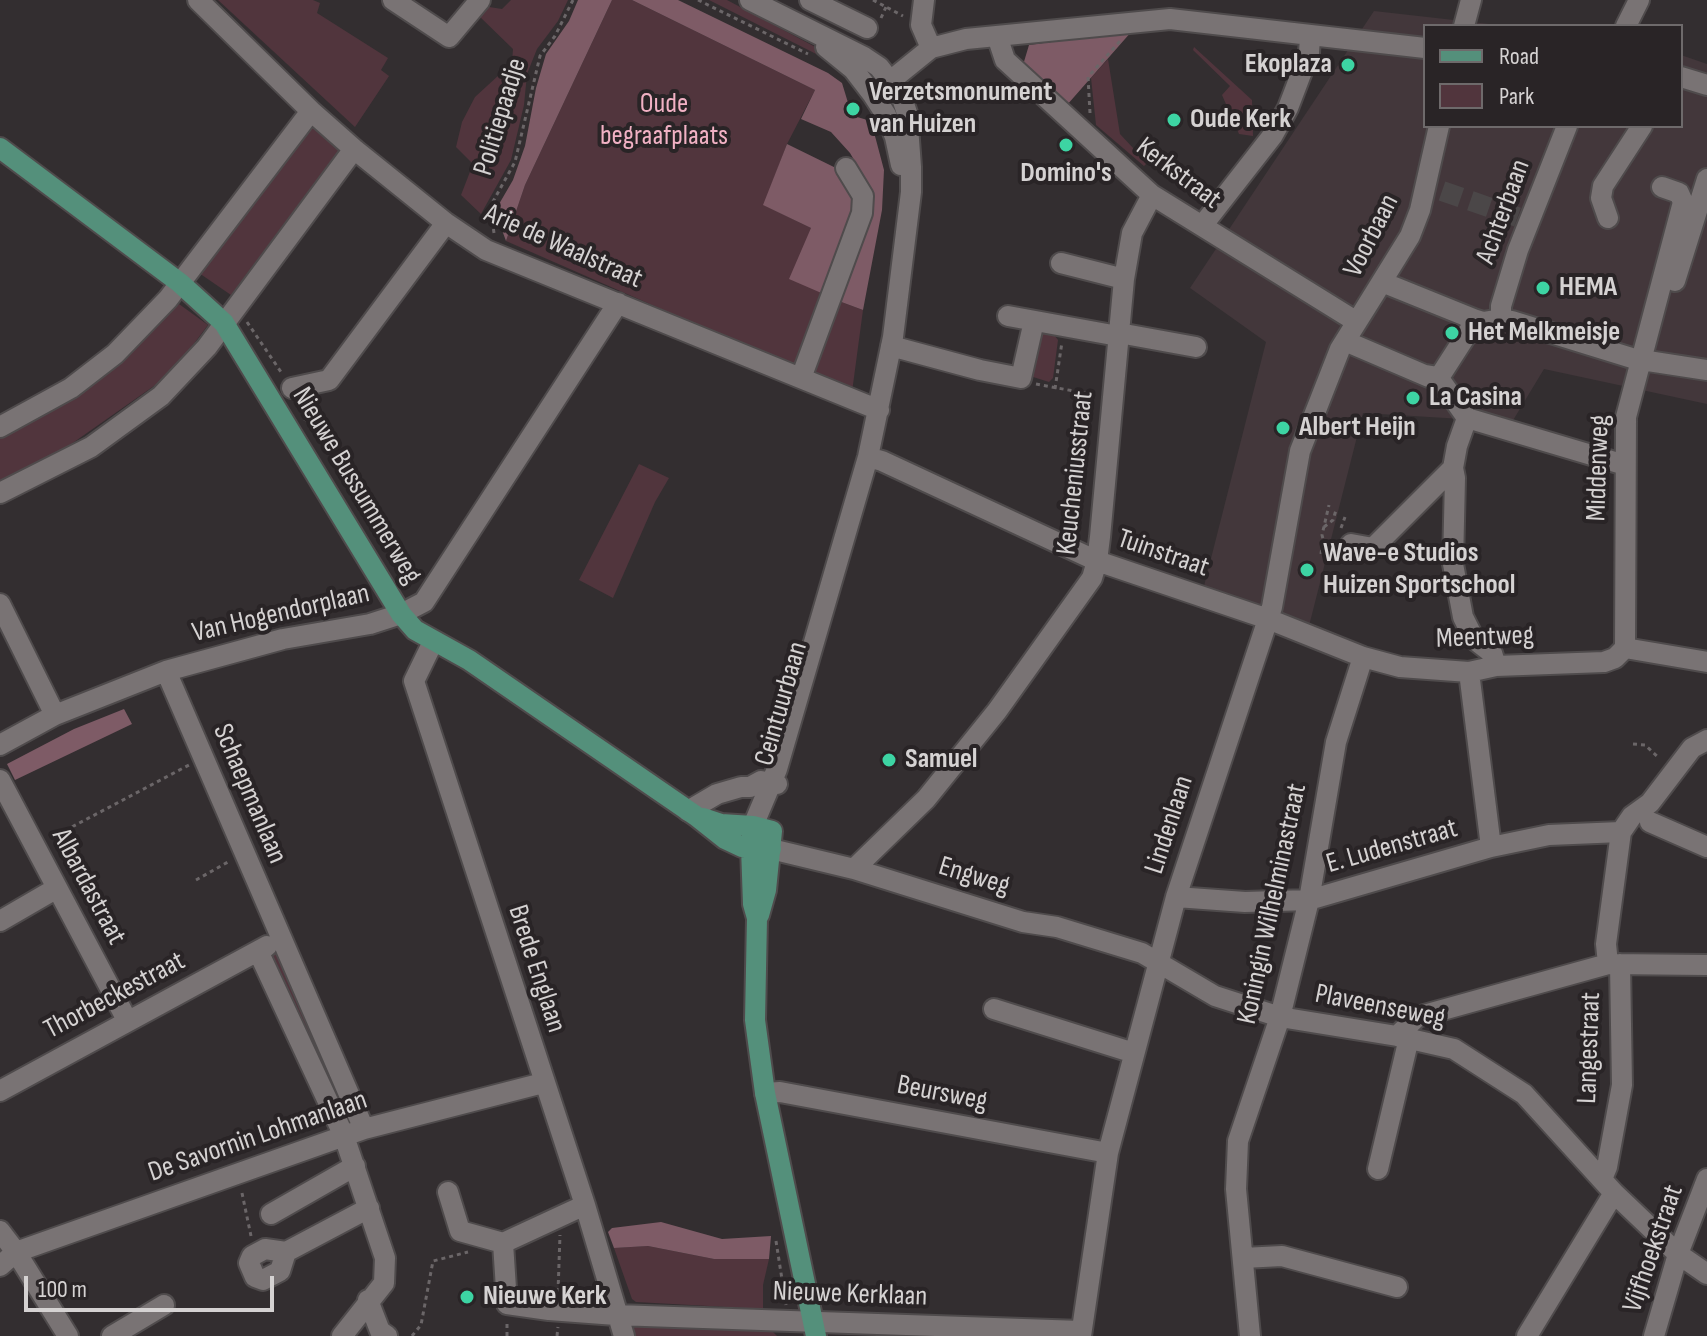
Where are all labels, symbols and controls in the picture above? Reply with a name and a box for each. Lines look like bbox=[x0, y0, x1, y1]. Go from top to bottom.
legend bbox=[1423, 24, 1683, 128]
text: Road bbox=[1499, 42, 1539, 71]
place label: Ekoplaza bbox=[1245, 48, 1332, 82]
street label: Politiepaadje bbox=[467, 54, 535, 180]
marker: Ekoplaza bbox=[1339, 56, 1357, 74]
place label: Verzetsmonument van Huizen bbox=[869, 76, 1053, 142]
text: Park bbox=[1499, 82, 1534, 111]
park label: Oude begraafplaats bbox=[600, 88, 728, 154]
marker: Verzetsmonument van Huizen bbox=[844, 100, 862, 118]
place label: Oude Kerk bbox=[1190, 103, 1291, 137]
marker: Oude Kerk bbox=[1165, 111, 1183, 129]
street label: Kerkstraat bbox=[1129, 131, 1227, 217]
marker: Domino's bbox=[1057, 136, 1075, 154]
street label: Achterbaan bbox=[1470, 155, 1538, 269]
place label: Domino's bbox=[1020, 157, 1112, 191]
street label: Voorbaan bbox=[1337, 189, 1407, 283]
street label: Arie de Waalstraat bbox=[479, 197, 647, 297]
place label: HEMA bbox=[1559, 271, 1617, 305]
marker: HEMA bbox=[1534, 279, 1552, 297]
place label: Het Melkmeisje bbox=[1468, 316, 1620, 350]
marker: Het Melkmeisje bbox=[1443, 324, 1461, 342]
place label: La Casina bbox=[1429, 381, 1522, 415]
street label: Nieuwe Bussummerweg bbox=[284, 382, 428, 590]
street label: Keucheniusstraat bbox=[1051, 389, 1101, 557]
marker: La Casina bbox=[1404, 389, 1422, 407]
place label: Albert Heijn bbox=[1299, 411, 1416, 445]
street label: Middenweg bbox=[1580, 414, 1618, 522]
marker: Albert Heijn bbox=[1274, 419, 1292, 437]
street label: Tuinstraat bbox=[1113, 523, 1213, 585]
place label: Wave-e Studios Huizen Sportschool bbox=[1323, 537, 1515, 603]
marker: Wave-e Studios Huizen Sportschool bbox=[1298, 561, 1316, 579]
street label: Van Hogendorplaan bbox=[189, 577, 373, 651]
street label: Meentweg bbox=[1435, 620, 1535, 656]
street label: Ceintuurbaan bbox=[748, 638, 816, 770]
street label: Schaepmanlaan bbox=[205, 719, 293, 869]
place label: Samuel bbox=[905, 743, 978, 777]
marker: Samuel bbox=[880, 751, 898, 769]
street label: Lindenlaan bbox=[1138, 772, 1202, 878]
street label: Koningin Wilhelminastraat bbox=[1231, 781, 1315, 1027]
street label: E. Ludenstraat bbox=[1323, 812, 1461, 882]
street label: Albardastraat bbox=[44, 823, 132, 951]
street label: Engweg bbox=[934, 850, 1014, 904]
street label: Brede Englaan bbox=[500, 901, 572, 1037]
street label: Thorbeckestraat bbox=[39, 945, 191, 1047]
street label: Plaveenseweg bbox=[1312, 978, 1448, 1036]
street label: Langestraat bbox=[1571, 992, 1609, 1104]
street label: Beursweg bbox=[894, 1069, 990, 1119]
street label: De Savornin Lohmanlaan bbox=[144, 1084, 372, 1190]
street label: Vijfhoekstraat bbox=[1617, 1181, 1691, 1317]
scale bar bbox=[28, 1260, 278, 1310]
text: 100 m bbox=[38, 1275, 87, 1304]
street label: Nieuwe Kerklaan bbox=[772, 1276, 928, 1314]
place label: Nieuwe Kerk bbox=[483, 1280, 607, 1314]
marker: Nieuwe Kerk bbox=[458, 1288, 476, 1306]

